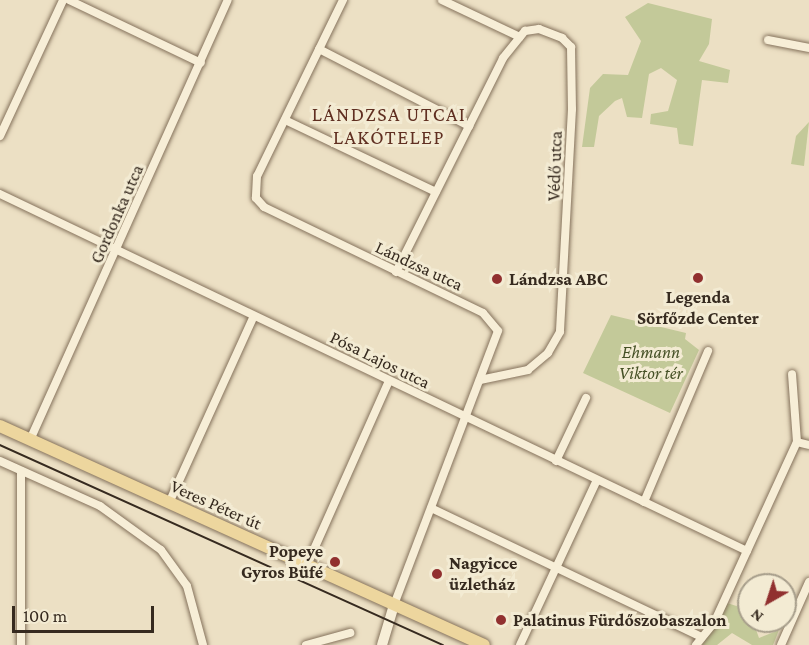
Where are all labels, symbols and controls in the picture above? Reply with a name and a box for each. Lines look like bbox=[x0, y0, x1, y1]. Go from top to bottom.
district label: LÁNDZSA UTCAI LAKÓTELEP bbox=[312, 102, 466, 149]
street label: Védő utca bbox=[543, 130, 567, 202]
street label: Gordonka utca bbox=[86, 161, 148, 267]
street label: Lándzsa utca bbox=[372, 236, 466, 296]
place label: Lándzsa ABC bbox=[509, 268, 608, 290]
marker: Legenda Sörfőzde Center bbox=[691, 271, 705, 285]
marker: Lándzsa ABC bbox=[490, 272, 504, 286]
place label: Legenda Sörfőzde Center bbox=[637, 287, 759, 330]
street label: Pósa Lajos utca bbox=[326, 326, 434, 394]
park label: Ehmann Viktor tér bbox=[619, 342, 683, 385]
street label: Veres Péter út bbox=[167, 475, 265, 535]
place label: Popeye Gyros Büfé bbox=[241, 541, 323, 584]
place label: Nagyicce üzletház bbox=[449, 553, 517, 596]
marker: Popeye Gyros Büfé bbox=[328, 555, 342, 569]
marker: Nagyicce üzletház bbox=[430, 567, 444, 581]
north arrow bbox=[737, 573, 797, 633]
scale bar bbox=[15, 594, 158, 632]
text: 100 m bbox=[23, 606, 67, 626]
text: N bbox=[747, 606, 766, 626]
place label: Palatinus Fürdőszobaszalon bbox=[513, 609, 727, 631]
marker: Palatinus Fürdőszobaszalon bbox=[494, 613, 508, 627]

